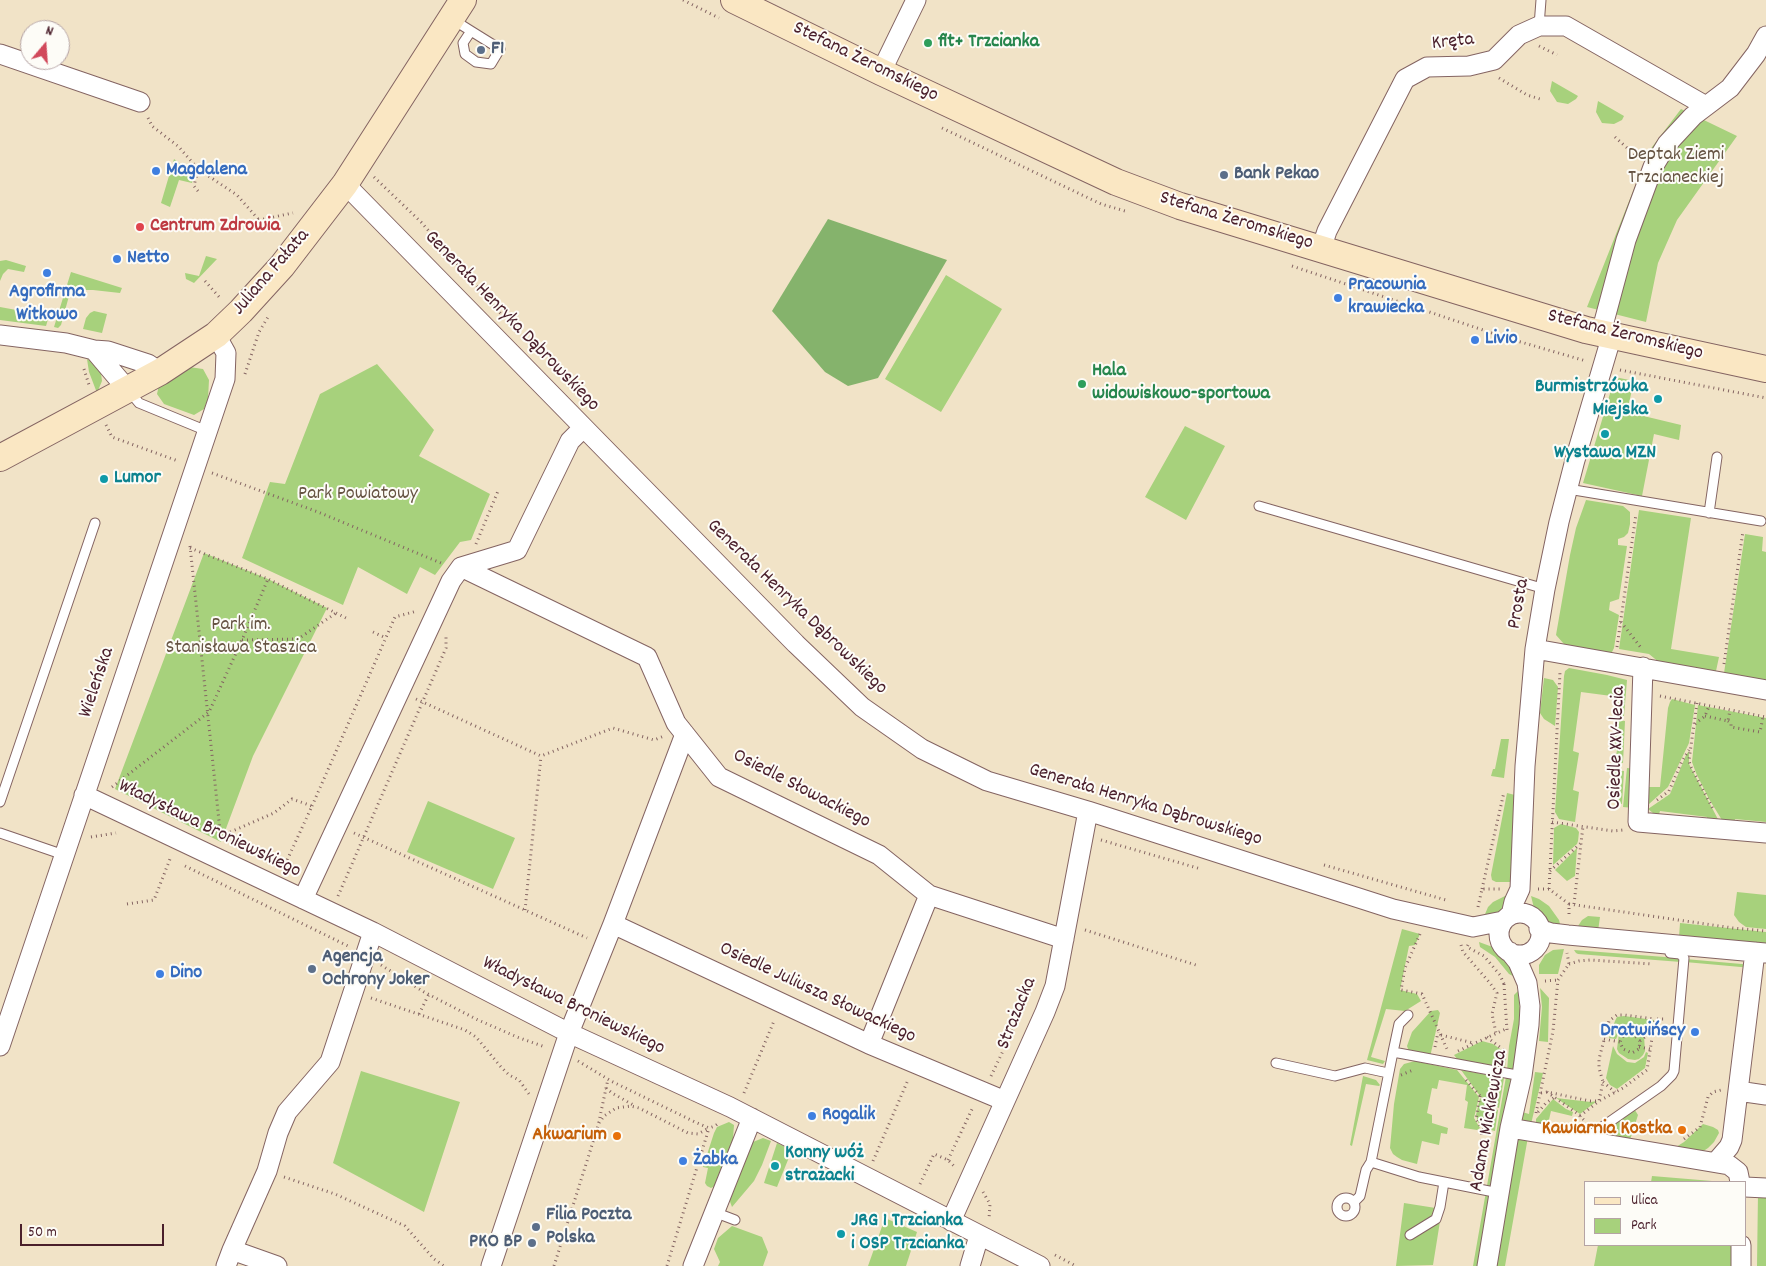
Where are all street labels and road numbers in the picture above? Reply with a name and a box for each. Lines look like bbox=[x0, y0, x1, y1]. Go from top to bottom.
street label: Stefana Żeromskiego bbox=[788, 17, 942, 109]
street label: Kręta bbox=[1431, 29, 1475, 57]
street label: Stefana Żeromskiego bbox=[1156, 187, 1316, 257]
street label: Juliana Fałata bbox=[228, 225, 316, 321]
street label: Generała Henryka Dąbrowskiego bbox=[418, 226, 604, 418]
street label: Stefana Żeromskiego bbox=[1545, 305, 1705, 367]
street label: Generała Henryka Dąbrowskiego bbox=[700, 515, 892, 701]
street label: Prosta bbox=[1504, 577, 1536, 631]
street label: Wieleńska bbox=[75, 645, 121, 721]
street label: Osiedle XXV-lecia bbox=[1604, 686, 1632, 810]
street label: Osiedle Słowackiego bbox=[728, 745, 874, 835]
street label: Generała Henryka Dąbrowskiego bbox=[1026, 759, 1264, 853]
street label: Władysława Broniewskiego bbox=[114, 775, 304, 885]
street label: Osiedle Juliusza Słowackiego bbox=[715, 938, 919, 1050]
street label: Władysława Broniewskiego bbox=[478, 952, 668, 1062]
street label: Strażacka bbox=[993, 974, 1043, 1054]
street label: Adama Mickiewicza bbox=[1466, 1048, 1514, 1194]

